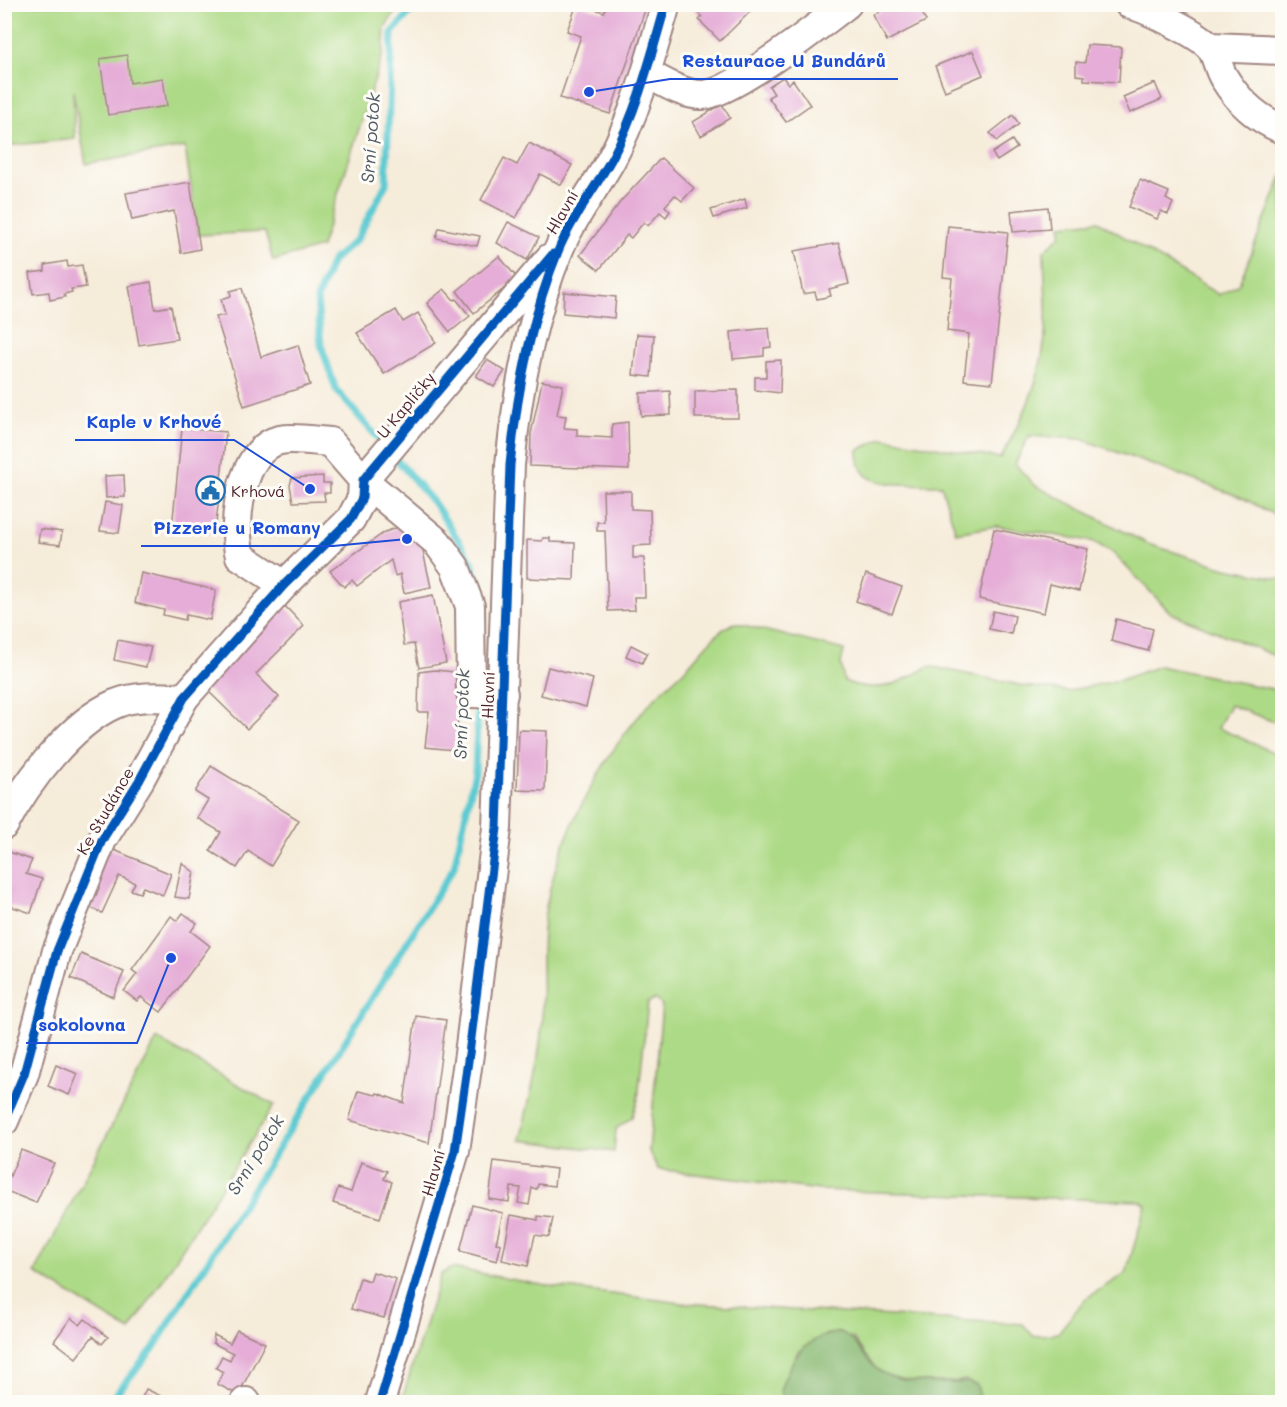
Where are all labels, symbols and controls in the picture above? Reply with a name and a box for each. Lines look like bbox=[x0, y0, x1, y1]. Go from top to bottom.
callout: Restaurace U Bundárů bbox=[670, 43, 898, 79]
text: Restaurace U Bundárů bbox=[682, 48, 886, 72]
water label: Srní potok bbox=[355, 92, 385, 184]
street label: Hlavní bbox=[541, 186, 583, 238]
street label: U Kapličky bbox=[372, 367, 440, 442]
callout: Kaple v Krhové bbox=[75, 404, 234, 440]
text: Kaple v Krhové bbox=[86, 409, 222, 433]
public building icon: Krhová bbox=[194, 475, 226, 507]
place label: Krhová bbox=[231, 480, 285, 501]
callout: Pizzerie u Romany bbox=[141, 510, 333, 546]
text: Pizzerie u Romany bbox=[153, 515, 321, 539]
water label: Srní potok bbox=[447, 668, 475, 760]
street label: Hlavní bbox=[476, 671, 499, 719]
street label: Ke Studánce bbox=[71, 763, 138, 858]
callout: sokolovna bbox=[26, 1007, 137, 1043]
text: sokolovna bbox=[38, 1012, 126, 1036]
water label: Srní potok bbox=[221, 1109, 290, 1199]
street label: Hlavní bbox=[416, 1147, 449, 1199]

